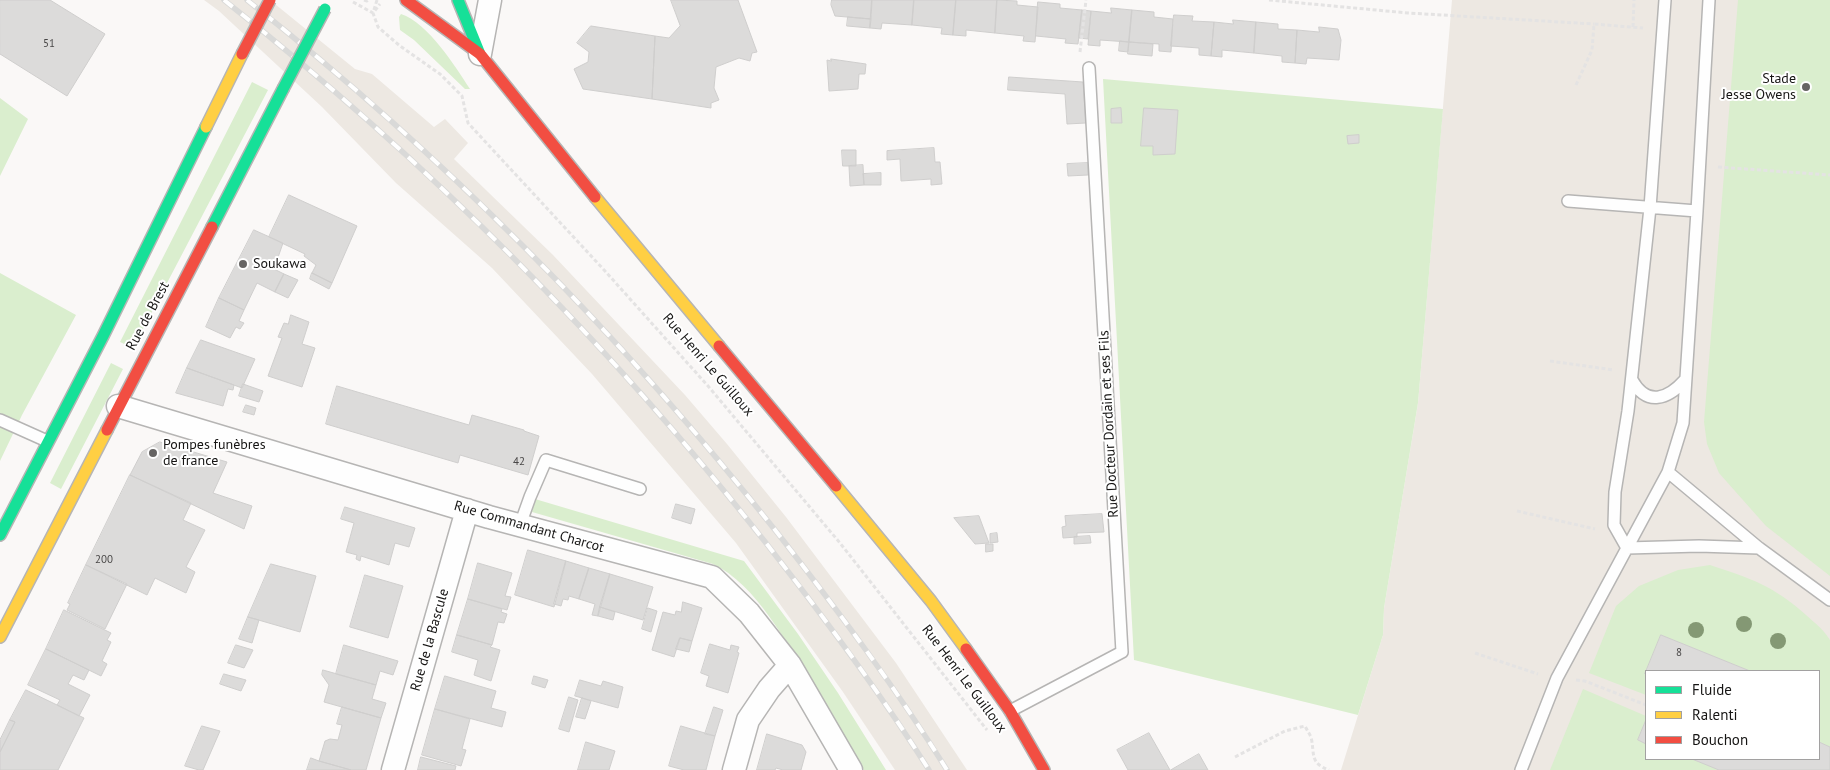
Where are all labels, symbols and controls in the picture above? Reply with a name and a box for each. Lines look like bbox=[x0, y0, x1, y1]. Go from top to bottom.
house number: 51 bbox=[43, 37, 55, 51]
place label: Stade Jesse Owens bbox=[1722, 71, 1796, 104]
marker: Stade Jesse Owens bbox=[1800, 81, 1812, 93]
place label: Soukawa bbox=[253, 256, 306, 272]
marker: Soukawa bbox=[237, 258, 249, 270]
street label: Rue de Brest bbox=[123, 279, 173, 353]
street label: Rue Henri Le Guilloux bbox=[659, 310, 757, 420]
street label: Rue Docteur Dordain et ses Fils bbox=[1096, 330, 1122, 518]
place label: Pompes funèbres de france bbox=[163, 437, 266, 470]
marker: Pompes funèbres de france bbox=[147, 447, 159, 459]
house number: 42 bbox=[513, 455, 525, 469]
street label: Rue Commandant Charcot bbox=[452, 498, 606, 556]
house number: 200 bbox=[95, 553, 113, 567]
street label: Rue de la Bascule bbox=[407, 587, 453, 693]
street label: Rue Henri Le Guilloux bbox=[918, 622, 1010, 736]
house number: 8 bbox=[1676, 646, 1682, 660]
legend bbox=[1645, 670, 1820, 760]
text: Fluide bbox=[1692, 680, 1732, 699]
text: Ralenti bbox=[1692, 705, 1738, 724]
text: Bouchon bbox=[1692, 730, 1748, 749]

